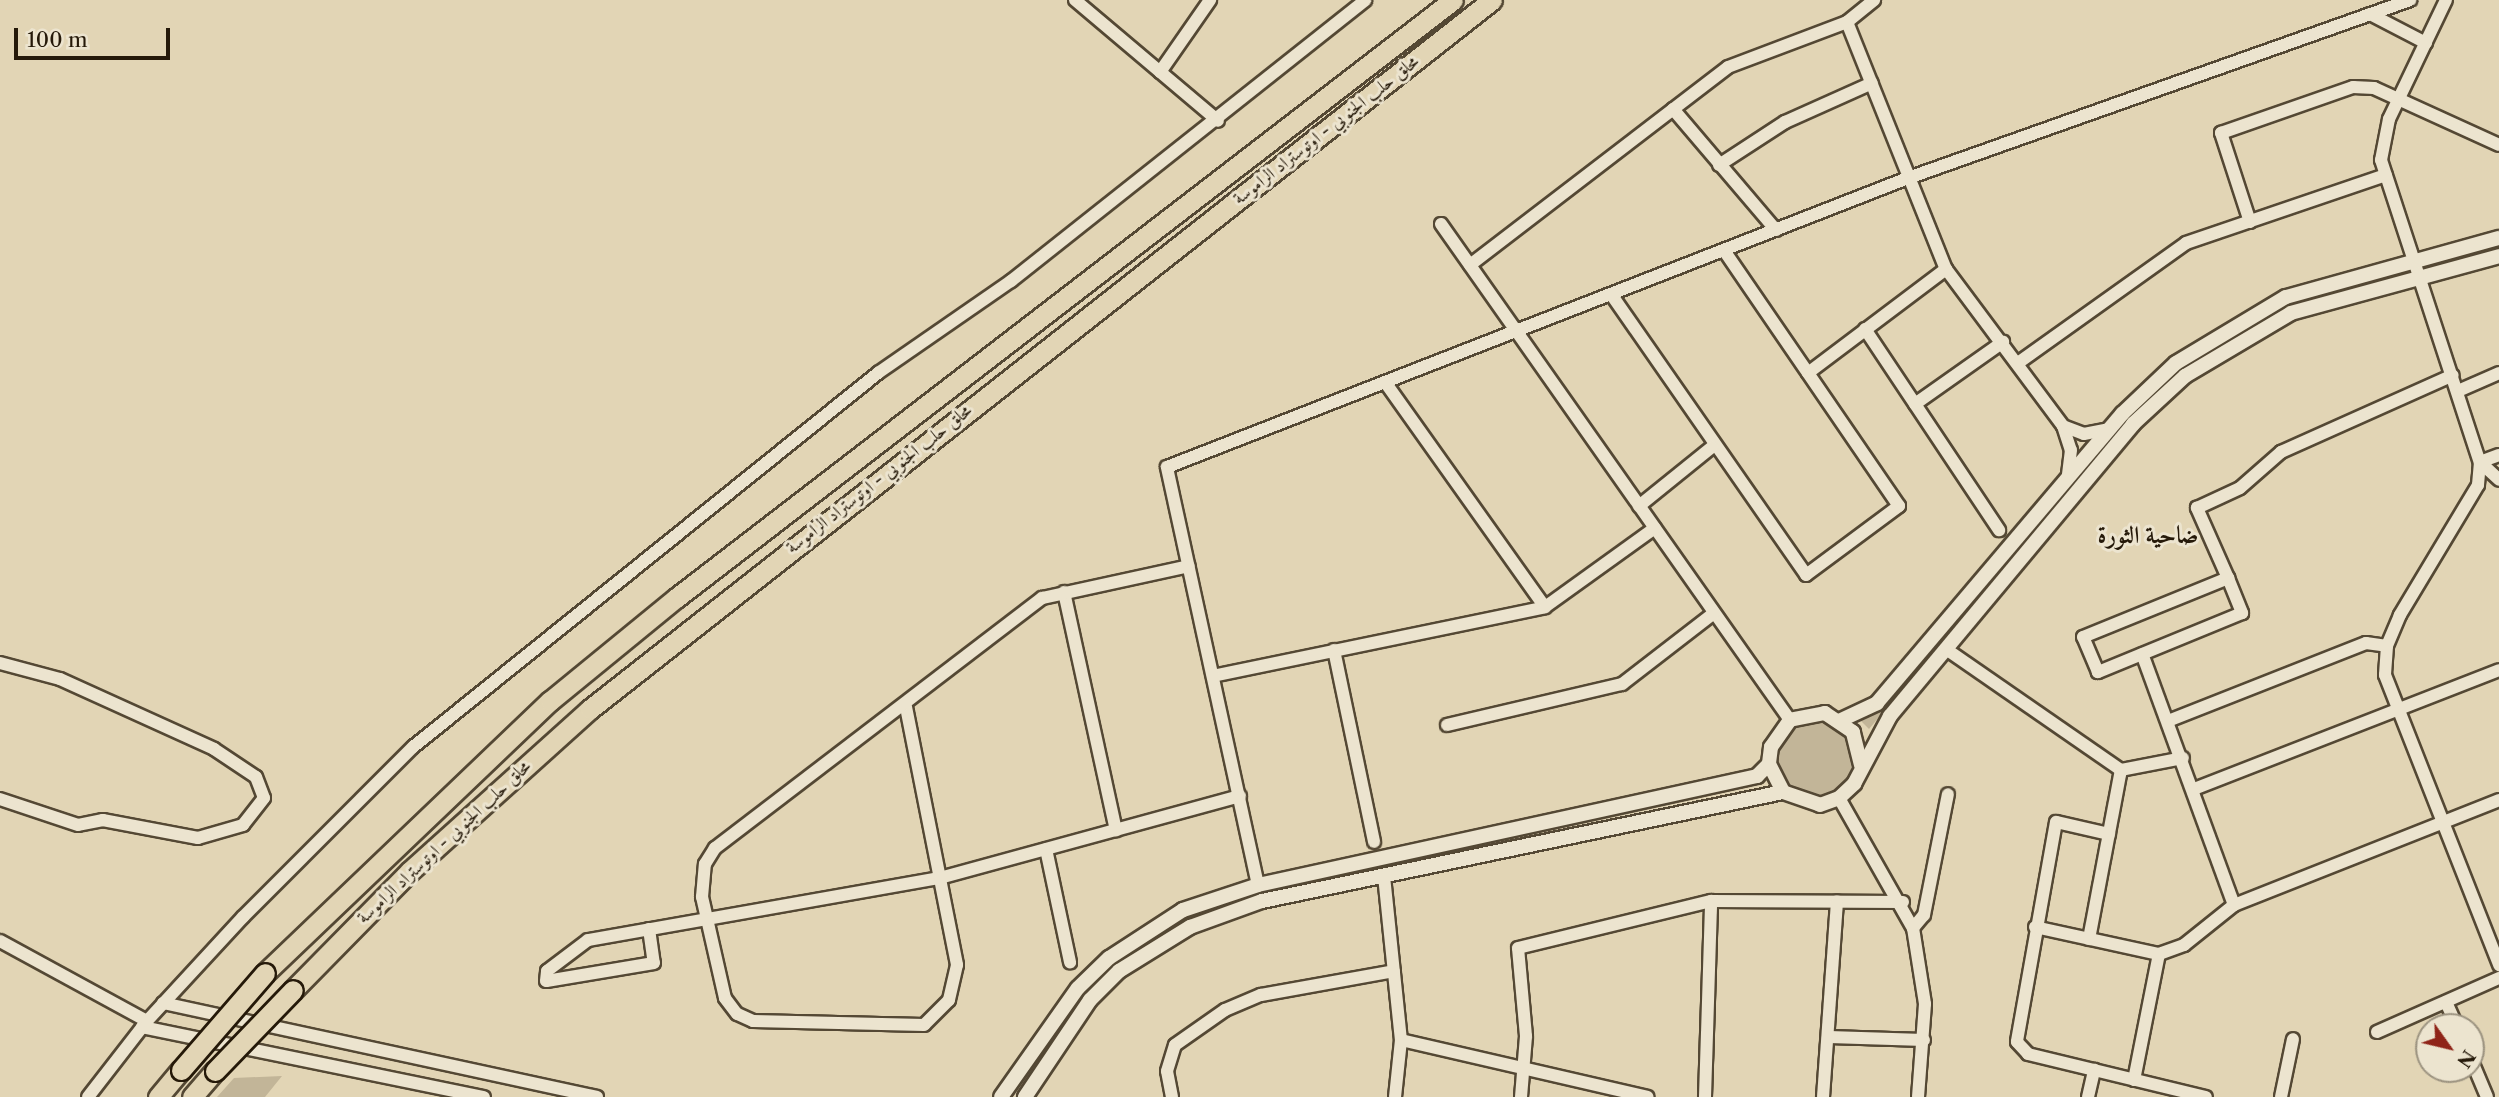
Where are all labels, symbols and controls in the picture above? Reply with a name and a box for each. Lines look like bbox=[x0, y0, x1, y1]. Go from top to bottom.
scale bar bbox=[18, 14, 173, 58]
text: 100 m bbox=[27, 27, 88, 52]
street label: محلق حلب الجنوبي - اوتوستراد الراموسة bbox=[1229, 51, 1423, 209]
street label: محلق حلب الجنوبي - اوتوستراد الراموسة bbox=[782, 400, 976, 558]
district label: ضاحية الثورة bbox=[2098, 521, 2198, 549]
street label: محلق حلب الجنوبي - اوتوستراد الراموسة bbox=[353, 756, 535, 928]
north arrow bbox=[2415, 1013, 2485, 1083]
text: N bbox=[2452, 1046, 2480, 1072]

